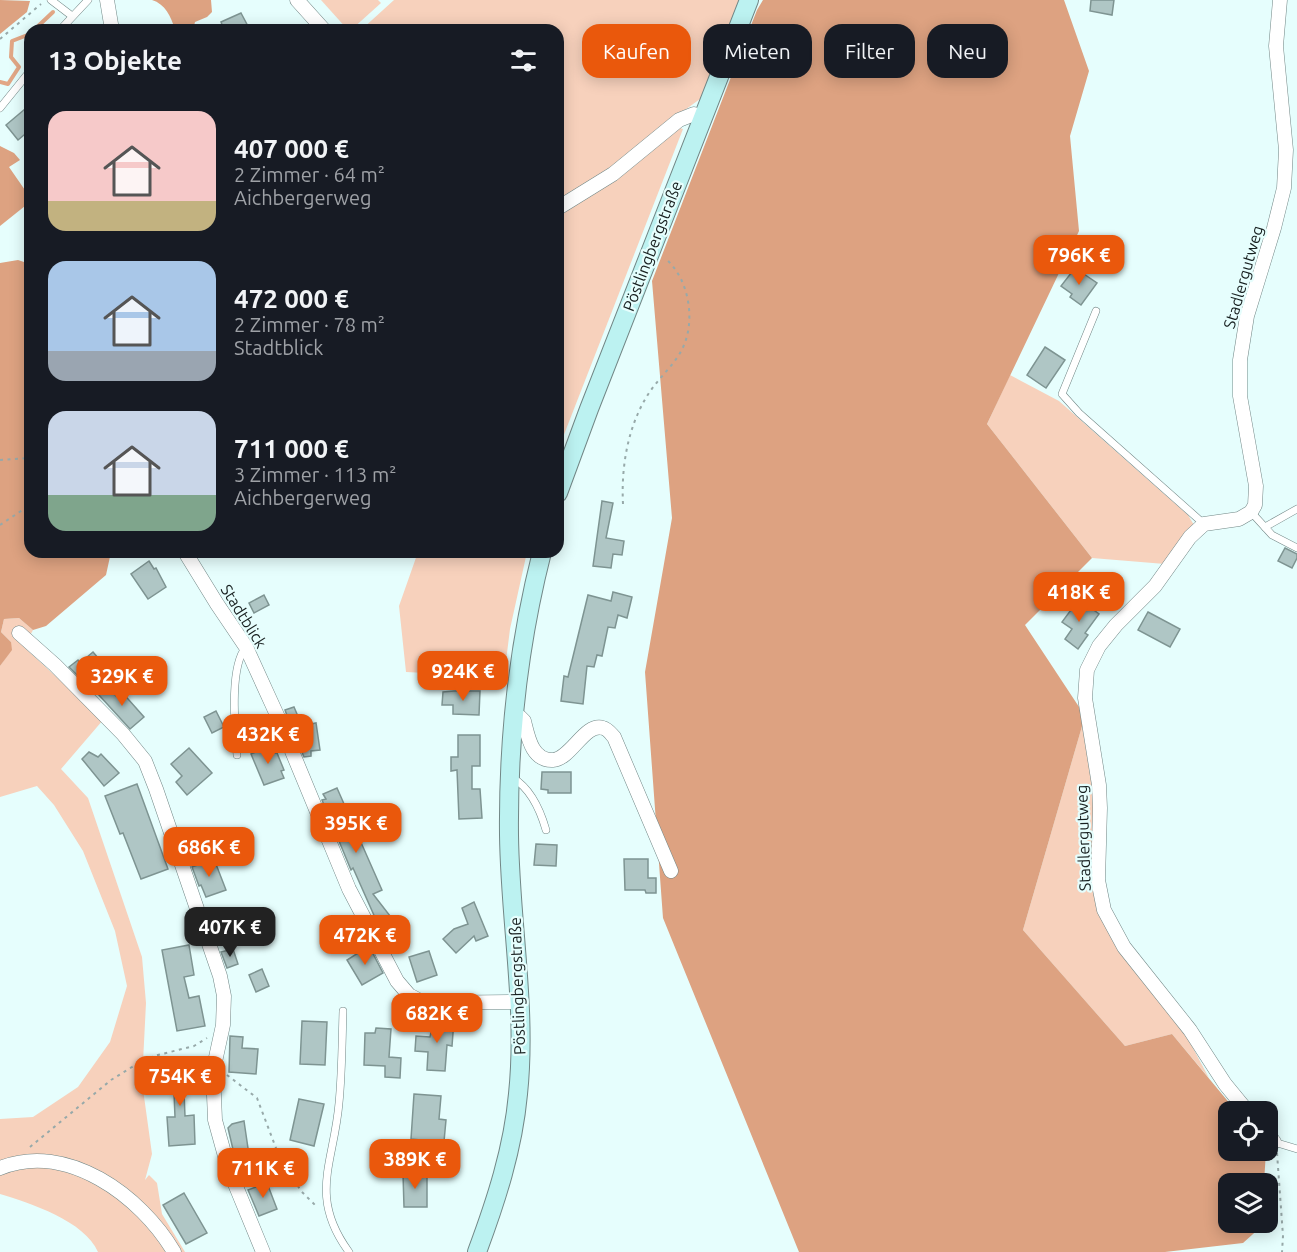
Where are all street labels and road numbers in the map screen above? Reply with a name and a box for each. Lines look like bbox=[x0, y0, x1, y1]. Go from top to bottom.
street label: Pöstlingbergstraße bbox=[619, 178, 685, 314]
street label: Stadlergutweg bbox=[1220, 223, 1266, 331]
street label: Stadtblick bbox=[217, 581, 271, 651]
street label: Stadlergutweg bbox=[1072, 785, 1094, 891]
street label: Pöstlingbergstraße bbox=[506, 917, 528, 1055]

